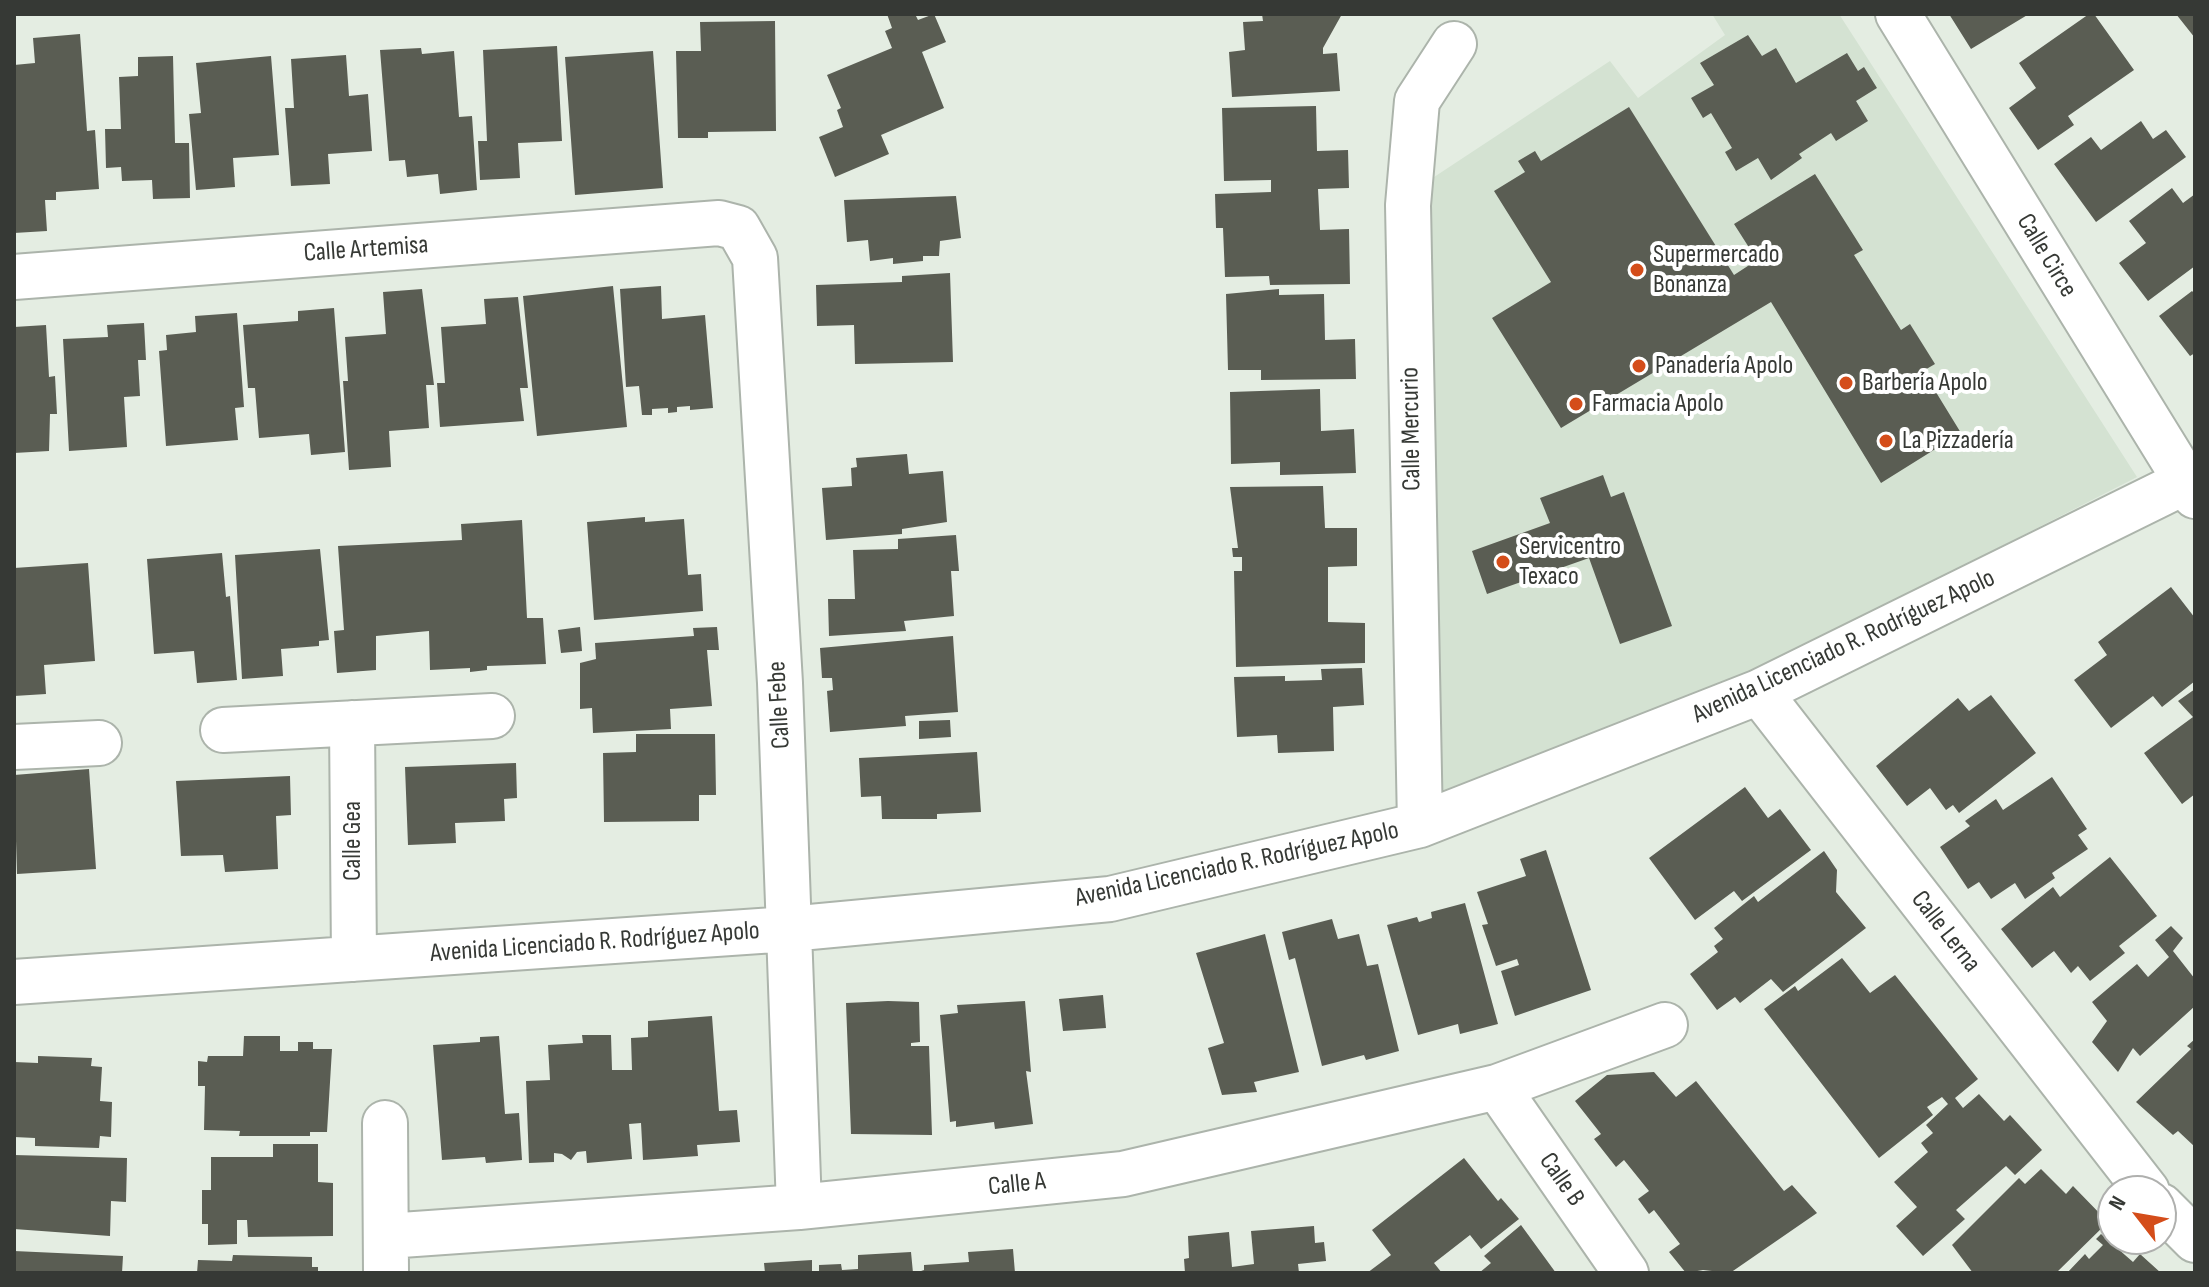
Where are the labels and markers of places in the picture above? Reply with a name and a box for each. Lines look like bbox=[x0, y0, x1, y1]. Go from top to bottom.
place label: Supermercado Bonanza bbox=[1653, 239, 1780, 300]
marker: Supermercado Bonanza bbox=[1628, 261, 1646, 279]
place label: Panadería Apolo bbox=[1655, 350, 1793, 382]
marker: Panadería Apolo bbox=[1630, 357, 1648, 375]
place label: Barbería Apolo bbox=[1862, 367, 1988, 399]
marker: Barbería Apolo bbox=[1837, 374, 1855, 392]
place label: Farmacia Apolo bbox=[1592, 388, 1724, 420]
marker: Farmacia Apolo bbox=[1567, 395, 1585, 413]
place label: La Pizzadería bbox=[1902, 425, 2014, 457]
marker: La Pizzadería bbox=[1877, 432, 1895, 450]
place label: Servicentro Texaco bbox=[1519, 531, 1621, 592]
marker: Servicentro Texaco bbox=[1494, 553, 1512, 571]

